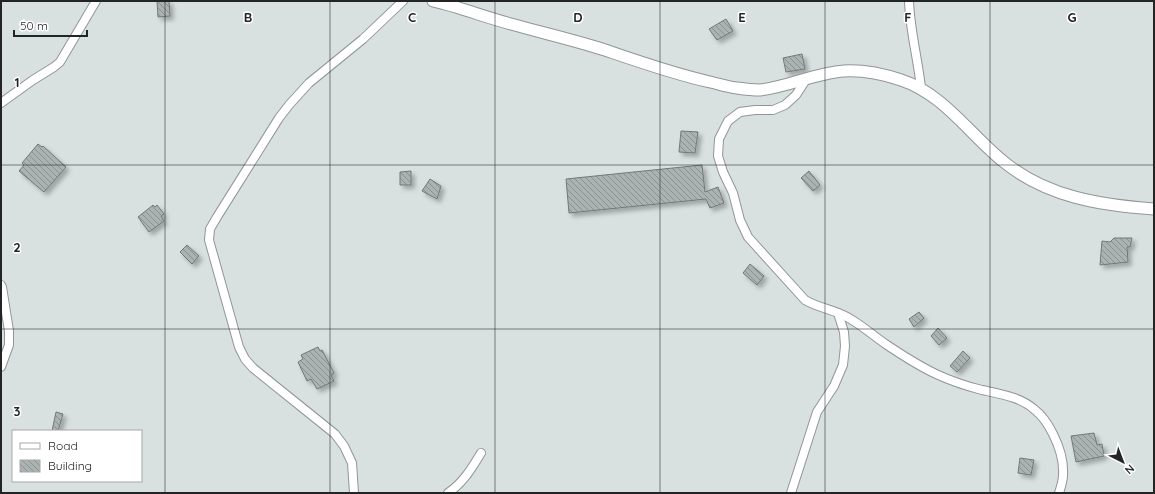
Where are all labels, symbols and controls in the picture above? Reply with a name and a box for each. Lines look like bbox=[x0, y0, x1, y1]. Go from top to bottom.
text: B bbox=[244, 9, 252, 25]
text: C bbox=[408, 9, 416, 25]
text: D bbox=[573, 9, 583, 25]
text: E bbox=[738, 9, 746, 25]
text: F bbox=[904, 9, 912, 25]
text: G bbox=[1067, 9, 1077, 25]
scale bar bbox=[14, 12, 87, 38]
text: 50 m bbox=[20, 18, 48, 33]
text: 1 bbox=[14, 74, 20, 90]
text: 2 bbox=[13, 239, 21, 255]
text: 3 bbox=[14, 403, 21, 419]
legend bbox=[12, 430, 142, 482]
text: Road bbox=[48, 438, 78, 453]
north arrow bbox=[1103, 442, 1143, 482]
text: Building bbox=[48, 458, 92, 473]
text: N bbox=[1122, 462, 1137, 477]

